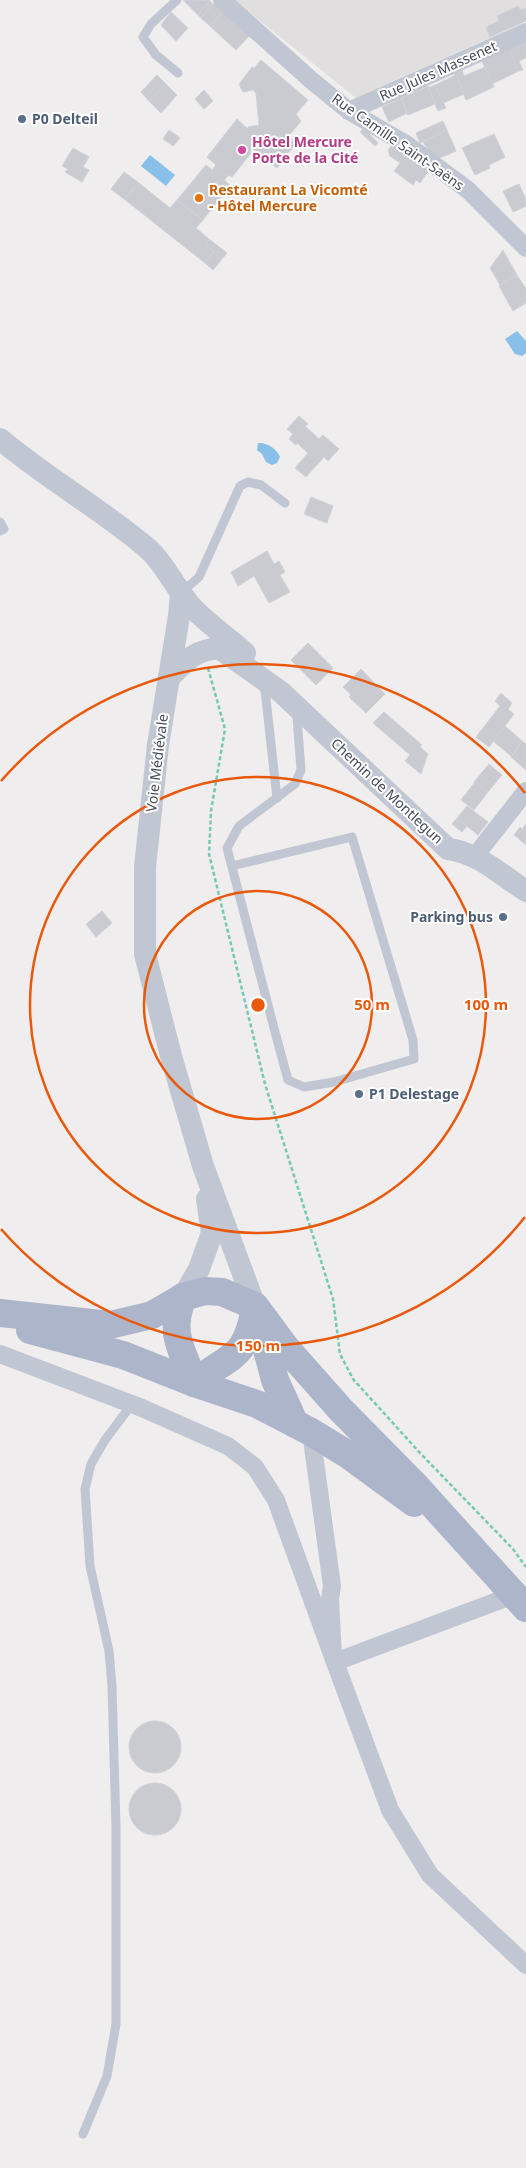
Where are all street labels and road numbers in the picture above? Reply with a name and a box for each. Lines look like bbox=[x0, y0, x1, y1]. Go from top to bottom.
street label: Rue Jules Massenet bbox=[376, 36, 500, 105]
street label: Rue Camille Saint-Saëns bbox=[328, 89, 468, 195]
street label: Voie Médiévale bbox=[141, 713, 172, 813]
street label: Chemin de Montlegun bbox=[327, 734, 448, 848]

